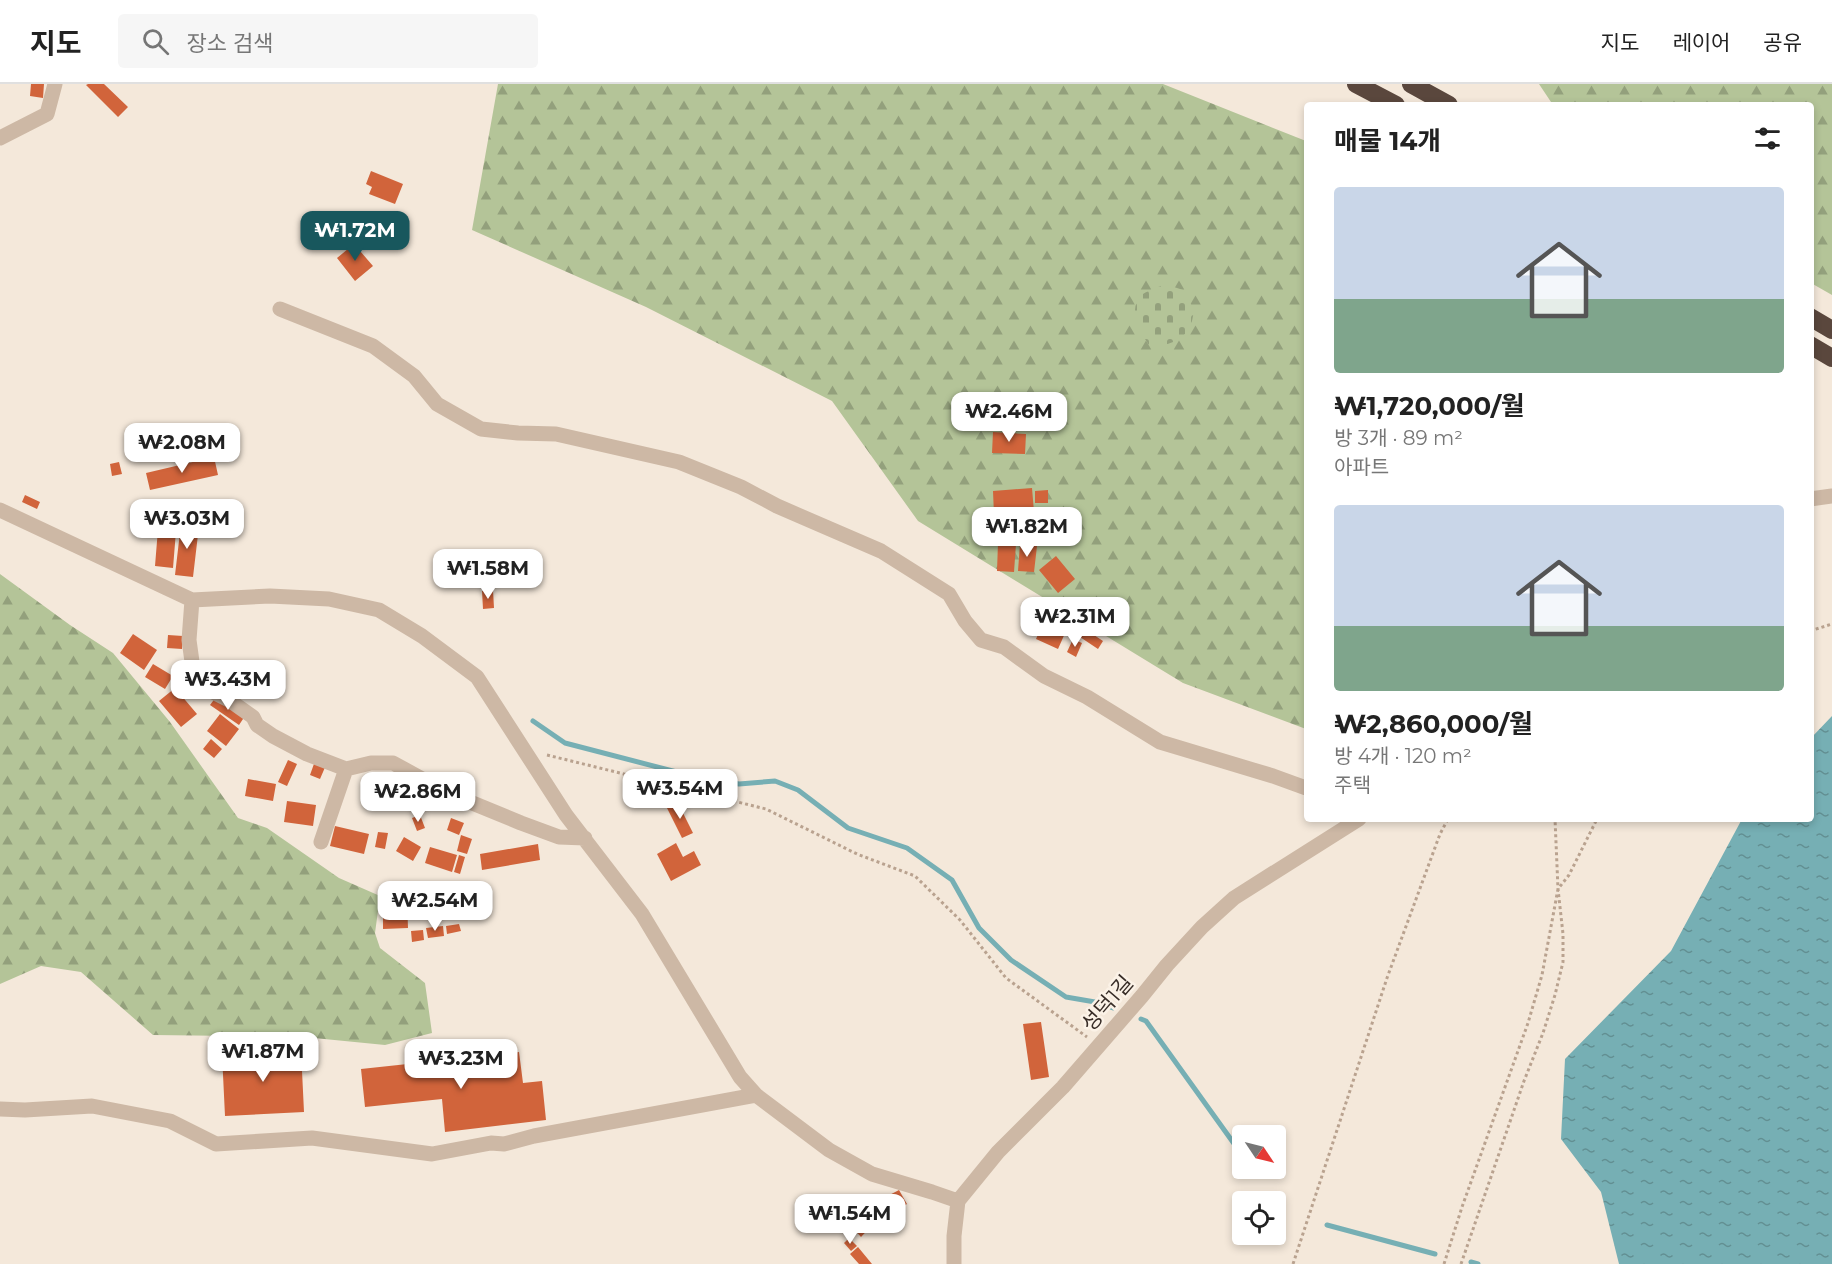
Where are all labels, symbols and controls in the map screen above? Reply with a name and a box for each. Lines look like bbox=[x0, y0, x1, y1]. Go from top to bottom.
search box bbox=[118, 14, 538, 68]
icon: search bbox=[139, 25, 172, 58]
text: 지도 bbox=[30, 26, 82, 60]
text: 장소 검색 bbox=[187, 30, 273, 57]
text: 지도 bbox=[1601, 30, 1639, 55]
text: 레이어 bbox=[1672, 30, 1730, 55]
text: 공유 bbox=[1763, 30, 1802, 55]
icon: filters bbox=[1751, 122, 1784, 155]
text: 매물 14개 bbox=[1334, 125, 1441, 157]
pin: ₩1.72M bbox=[306, 211, 404, 262]
text: ₩1.72M bbox=[315, 218, 396, 242]
icon: home bbox=[1505, 226, 1613, 334]
text: ₩1,720,000/월 bbox=[1334, 390, 1525, 422]
pin: ₩2.46M bbox=[960, 392, 1058, 443]
text: ₩2.46M bbox=[965, 399, 1053, 423]
pin: ₩2.08M bbox=[133, 423, 231, 474]
text: 방 3개 · 89 m² bbox=[1334, 426, 1463, 450]
text: ₩2.08M bbox=[138, 430, 226, 454]
text: 아파트 bbox=[1334, 455, 1389, 479]
pin: ₩3.03M bbox=[138, 499, 236, 550]
text: ₩3.03M bbox=[144, 506, 230, 530]
pin: ₩1.82M bbox=[978, 507, 1076, 558]
text: ₩1.82M bbox=[986, 514, 1068, 538]
icon: home bbox=[1505, 544, 1613, 652]
pin: ₩1.58M bbox=[439, 549, 537, 600]
text: ₩1.58M bbox=[447, 556, 529, 580]
pin: ₩2.31M bbox=[1026, 597, 1124, 648]
text: ₩2.31M bbox=[1034, 604, 1116, 628]
pin: ₩3.43M bbox=[179, 660, 277, 711]
text: ₩3.43M bbox=[185, 667, 271, 691]
text: ₩2,860,000/월 bbox=[1334, 708, 1533, 740]
text: 방 4개 · 120 m² bbox=[1334, 744, 1472, 768]
pin: ₩3.54M bbox=[631, 769, 729, 820]
pin: ₩2.86M bbox=[369, 772, 467, 823]
text: 주택 bbox=[1334, 773, 1371, 797]
text: ₩3.54M bbox=[637, 776, 723, 800]
text: ₩2.86M bbox=[374, 779, 462, 803]
pin: ₩2.54M bbox=[386, 881, 484, 932]
text: ₩2.54M bbox=[392, 888, 478, 912]
street label: 성덕1길 bbox=[1076, 970, 1138, 1036]
pin: ₩1.87M bbox=[214, 1032, 312, 1083]
text: ₩1.87M bbox=[222, 1039, 304, 1063]
pin: ₩3.23M bbox=[412, 1039, 510, 1090]
text: ₩3.23M bbox=[419, 1046, 503, 1070]
north arrow bbox=[1232, 1125, 1286, 1179]
map controls bbox=[1232, 1125, 1286, 1245]
button: locate bbox=[1232, 1191, 1286, 1245]
pin: ₩1.54M bbox=[801, 1194, 899, 1245]
text: ₩1.54M bbox=[809, 1201, 891, 1225]

